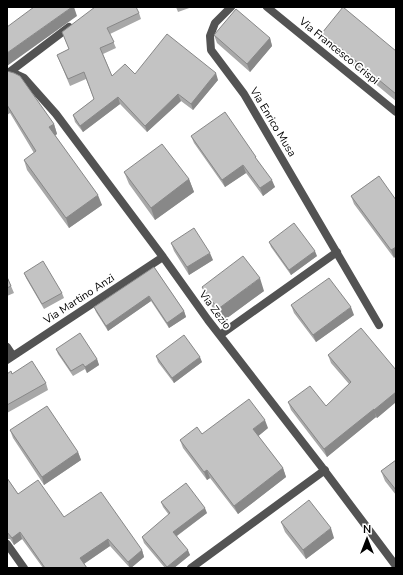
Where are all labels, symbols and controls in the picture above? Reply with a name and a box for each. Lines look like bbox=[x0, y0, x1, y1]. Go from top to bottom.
street label: Via Francesco Crispi bbox=[295, 13, 382, 88]
street label: Via Enrico Musa bbox=[246, 84, 300, 160]
street label: Via Martino Anzi bbox=[40, 270, 117, 328]
street label: Via Zezio bbox=[195, 287, 234, 332]
north arrow bbox=[347, 519, 387, 559]
text: N bbox=[363, 522, 371, 537]

